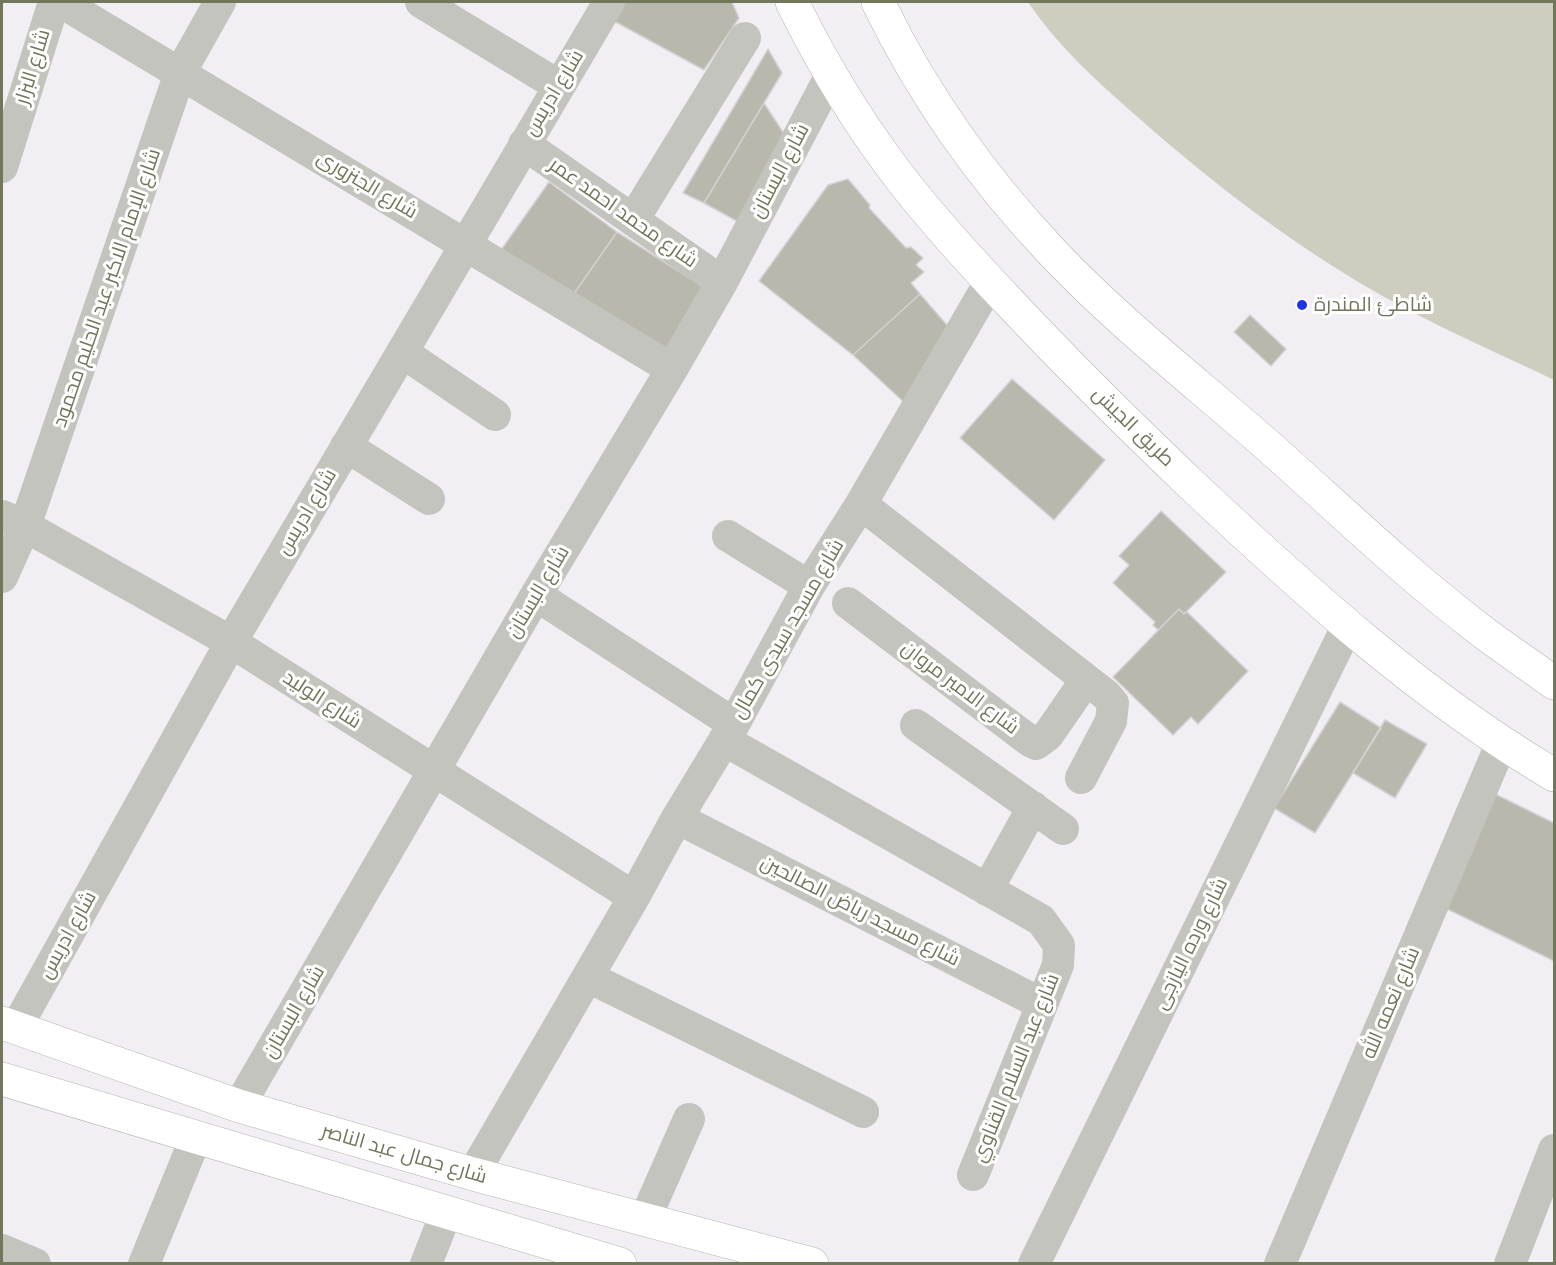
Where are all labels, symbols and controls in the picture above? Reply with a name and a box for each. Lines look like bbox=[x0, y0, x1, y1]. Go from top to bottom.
street label: شارع البزار bbox=[10, 26, 56, 108]
street label: شارع ادريس bbox=[519, 46, 589, 140]
street label: شارع البستان bbox=[745, 120, 815, 222]
street label: شارع الإمام الاكبر عبد الحليم محمود bbox=[48, 145, 166, 431]
street label: شارع الجنزورى bbox=[312, 146, 422, 224]
street label: شارع محمد احمد عمر bbox=[544, 153, 702, 273]
place label: شاطئ المندرة bbox=[1314, 293, 1432, 317]
marker: شاطئ المندرة bbox=[1295, 298, 1309, 312]
street label: طريق الجيش bbox=[1087, 382, 1179, 472]
street label: شارع ادريس bbox=[272, 465, 342, 559]
street label: شارع مسجد سيدى كمال bbox=[727, 535, 849, 723]
street label: شارع البستان bbox=[501, 542, 575, 642]
street label: شارع الامير مروان bbox=[897, 636, 1023, 740]
street label: شارع الوليد bbox=[278, 666, 366, 734]
street label: شارع مسجد رياض الصالحين bbox=[756, 850, 964, 972]
street label: شارع ورده اليازجى bbox=[1149, 874, 1233, 1014]
street label: شارع ادريس bbox=[34, 887, 102, 983]
street label: شارع نعمه الله bbox=[1357, 944, 1425, 1062]
street label: شارع البستان bbox=[258, 961, 330, 1063]
street label: شارع عبد السلام القناوي bbox=[967, 970, 1065, 1166]
street label: شارع جمال عبد الناصر bbox=[318, 1119, 490, 1189]

